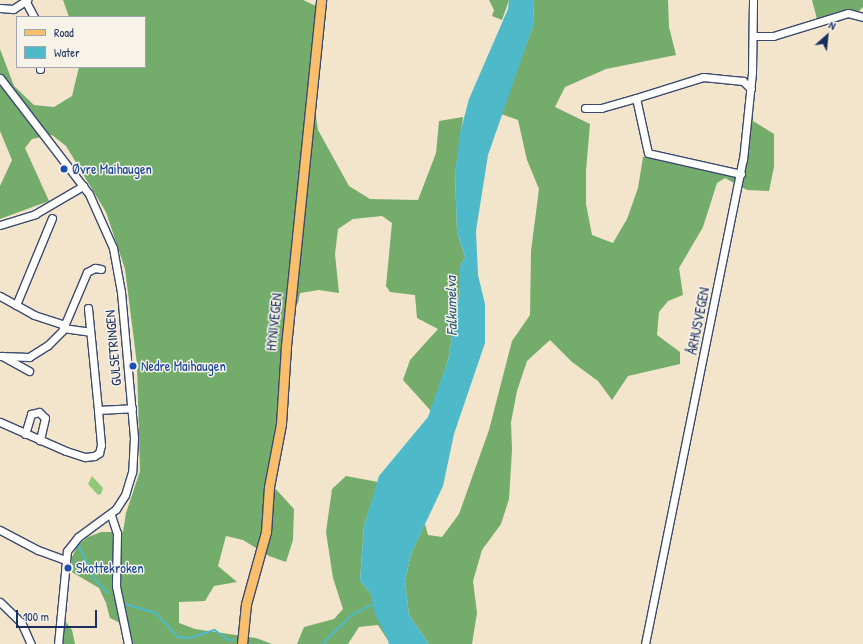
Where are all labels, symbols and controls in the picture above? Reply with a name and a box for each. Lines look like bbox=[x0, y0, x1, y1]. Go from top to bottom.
legend bbox=[16, 16, 146, 68]
north arrow bbox=[807, 16, 847, 56]
text: N bbox=[827, 18, 838, 33]
text: Road bbox=[54, 24, 74, 41]
text: Water bbox=[54, 44, 80, 61]
place label: Øvre Maihaugen bbox=[72, 161, 152, 177]
marker: Øvre Maihaugen bbox=[59, 164, 69, 174]
water label: Falkumelva bbox=[441, 276, 461, 336]
street label: ÅRHUSVEGEN bbox=[683, 286, 713, 356]
street label: HYNIVEGEN bbox=[263, 292, 285, 352]
street label: GULSETRINGEN bbox=[101, 309, 125, 387]
place label: Nedre Maihaugen bbox=[141, 358, 226, 374]
marker: Nedre Maihaugen bbox=[128, 361, 138, 371]
place label: Skottekroken bbox=[76, 560, 144, 576]
marker: Skottekroken bbox=[63, 563, 73, 573]
scale bar bbox=[18, 602, 99, 628]
text: 100 m bbox=[23, 608, 49, 625]

